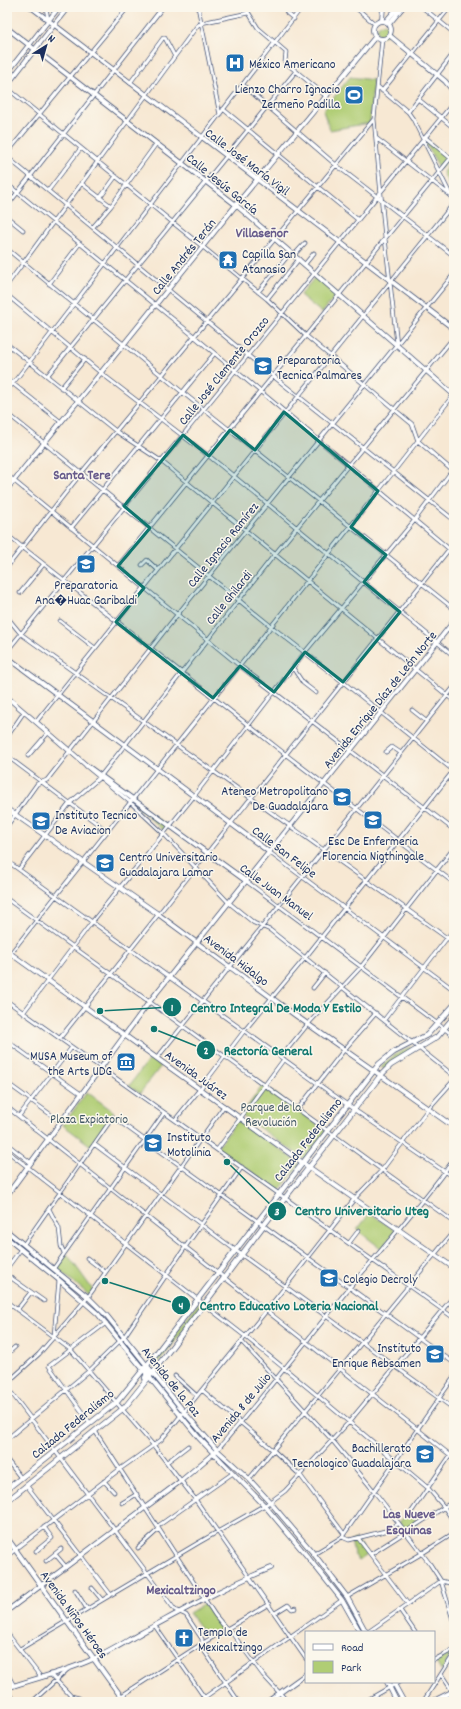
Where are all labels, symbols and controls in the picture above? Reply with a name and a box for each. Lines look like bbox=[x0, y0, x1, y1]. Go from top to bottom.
north arrow bbox=[26, 26, 66, 66]
text: N bbox=[44, 32, 58, 48]
hospital icon: México Americano bbox=[224, 52, 246, 74]
place label: México Americano bbox=[249, 56, 336, 75]
place label: Lienzo Charro Ignacio Zermeño Padilla bbox=[235, 81, 341, 115]
sports icon: Lienzo Charro Ignacio Zermeño Padilla bbox=[343, 84, 365, 106]
street label: Calle José María Vigil bbox=[200, 125, 293, 201]
street label: Calle Jesús García bbox=[181, 150, 263, 221]
street label: Calle Andrés Terán bbox=[148, 215, 222, 300]
district label: Villaseñor bbox=[236, 224, 289, 244]
place label: Capilla San Atanasio bbox=[242, 246, 296, 280]
temple icon: Capilla San Atanasio bbox=[217, 249, 239, 271]
street label: Calle José Clemente Orozco bbox=[175, 313, 275, 430]
place label: Preparatoria Tecnica Palmares bbox=[277, 352, 362, 386]
school or university icon: Preparatoria Tecnica Palmares bbox=[252, 355, 274, 377]
district label: Santa Tere bbox=[53, 466, 111, 486]
street label: Calle Ignacio Ramírez bbox=[184, 499, 264, 592]
school or university icon: Preparatoria Ana�Huac Garibaldi bbox=[75, 553, 97, 575]
street label: Calle Ghilardi bbox=[202, 567, 258, 630]
place label: Preparatoria Ana�Huac Garibaldi bbox=[35, 577, 138, 611]
street label: Avenida Enrique Díaz de León Norte bbox=[319, 627, 443, 773]
place label: Ateneo Metropolitano De Guadalajara bbox=[221, 783, 329, 817]
school or university icon: Ateneo Metropolitano De Guadalajara bbox=[331, 786, 353, 808]
place label: Instituto Tecnico De Aviacion bbox=[55, 807, 137, 841]
school or university icon: Esc De Enfermeria Florencia Nigthingale bbox=[362, 809, 384, 831]
school or university icon: Instituto Tecnico De Aviacion bbox=[30, 810, 52, 832]
street label: Calle San Felipe bbox=[247, 822, 320, 884]
place label: Esc De Enfermeria Florencia Nigthingale bbox=[322, 833, 424, 867]
place label: Centro Universitario Guadalajara Lamar bbox=[119, 849, 218, 883]
school or university icon: Centro Universitario Guadalajara Lamar bbox=[94, 852, 116, 874]
street label: Calle Juan Manuel bbox=[235, 860, 316, 926]
street label: Avenida Hidalgo bbox=[199, 930, 272, 992]
callout: Centro Integral De Moda Y Estilo bbox=[162, 994, 370, 1020]
text: Centro Integral De Moda Y Estilo bbox=[190, 999, 362, 1019]
text: 1 bbox=[171, 1000, 174, 1017]
callout: Rectoría General bbox=[196, 1037, 320, 1063]
text: Rectoría General bbox=[224, 1042, 313, 1062]
text: 2 bbox=[203, 1043, 209, 1060]
street label: Avenida Juárez bbox=[160, 1047, 231, 1106]
place label: MUSA Museum of the Arts UDG bbox=[30, 1048, 112, 1082]
museum icon: MUSA Museum of the Arts UDG bbox=[115, 1051, 137, 1073]
street label: Calzada Federalismo bbox=[270, 1094, 348, 1186]
park label: Parque de la Revolución bbox=[241, 1099, 302, 1133]
park label: Plaza Expiatorio bbox=[50, 1111, 128, 1130]
place label: Instituto Motolinia bbox=[167, 1129, 212, 1163]
school or university icon: Instituto Motolinia bbox=[142, 1132, 164, 1154]
callout: Centro Universitario Uteg bbox=[267, 1198, 437, 1224]
text: Centro Universitario Uteg bbox=[295, 1202, 429, 1222]
text: 3 bbox=[274, 1204, 280, 1221]
school or university icon: Colegio Decroly bbox=[318, 1267, 340, 1289]
place label: Colegio Decroly bbox=[343, 1271, 418, 1290]
callout: Centro Educativo Loteria Nacional bbox=[171, 1292, 386, 1318]
text: Centro Educativo Loteria Nacional bbox=[200, 1297, 379, 1317]
text: 4 bbox=[179, 1298, 184, 1315]
place label: Instituto Enrique Rebsamen bbox=[332, 1340, 421, 1374]
street label: Avenida de la Paz bbox=[136, 1343, 204, 1422]
school or university icon: Instituto Enrique Rebsamen bbox=[424, 1343, 446, 1365]
street label: Avenida 8 de Julio bbox=[207, 1369, 277, 1448]
street label: Calzada Federalismo bbox=[28, 1385, 119, 1464]
place label: Bachillerato Tecnologico Guadalajara bbox=[292, 1440, 412, 1474]
school or university icon: Bachillerato Tecnologico Guadalajara bbox=[414, 1443, 436, 1465]
district label: Las Nueve Esquinas bbox=[383, 1505, 435, 1541]
street label: Avenida Niños Héroes bbox=[34, 1567, 111, 1663]
district label: Mexicaltzingo bbox=[146, 1581, 216, 1601]
place label: Templo de Mexicaltzingo bbox=[198, 1624, 263, 1658]
church icon: Templo de Mexicaltzingo bbox=[173, 1627, 195, 1649]
legend bbox=[305, 1631, 435, 1683]
text: Road bbox=[341, 1640, 363, 1657]
text: Park bbox=[341, 1660, 362, 1677]

